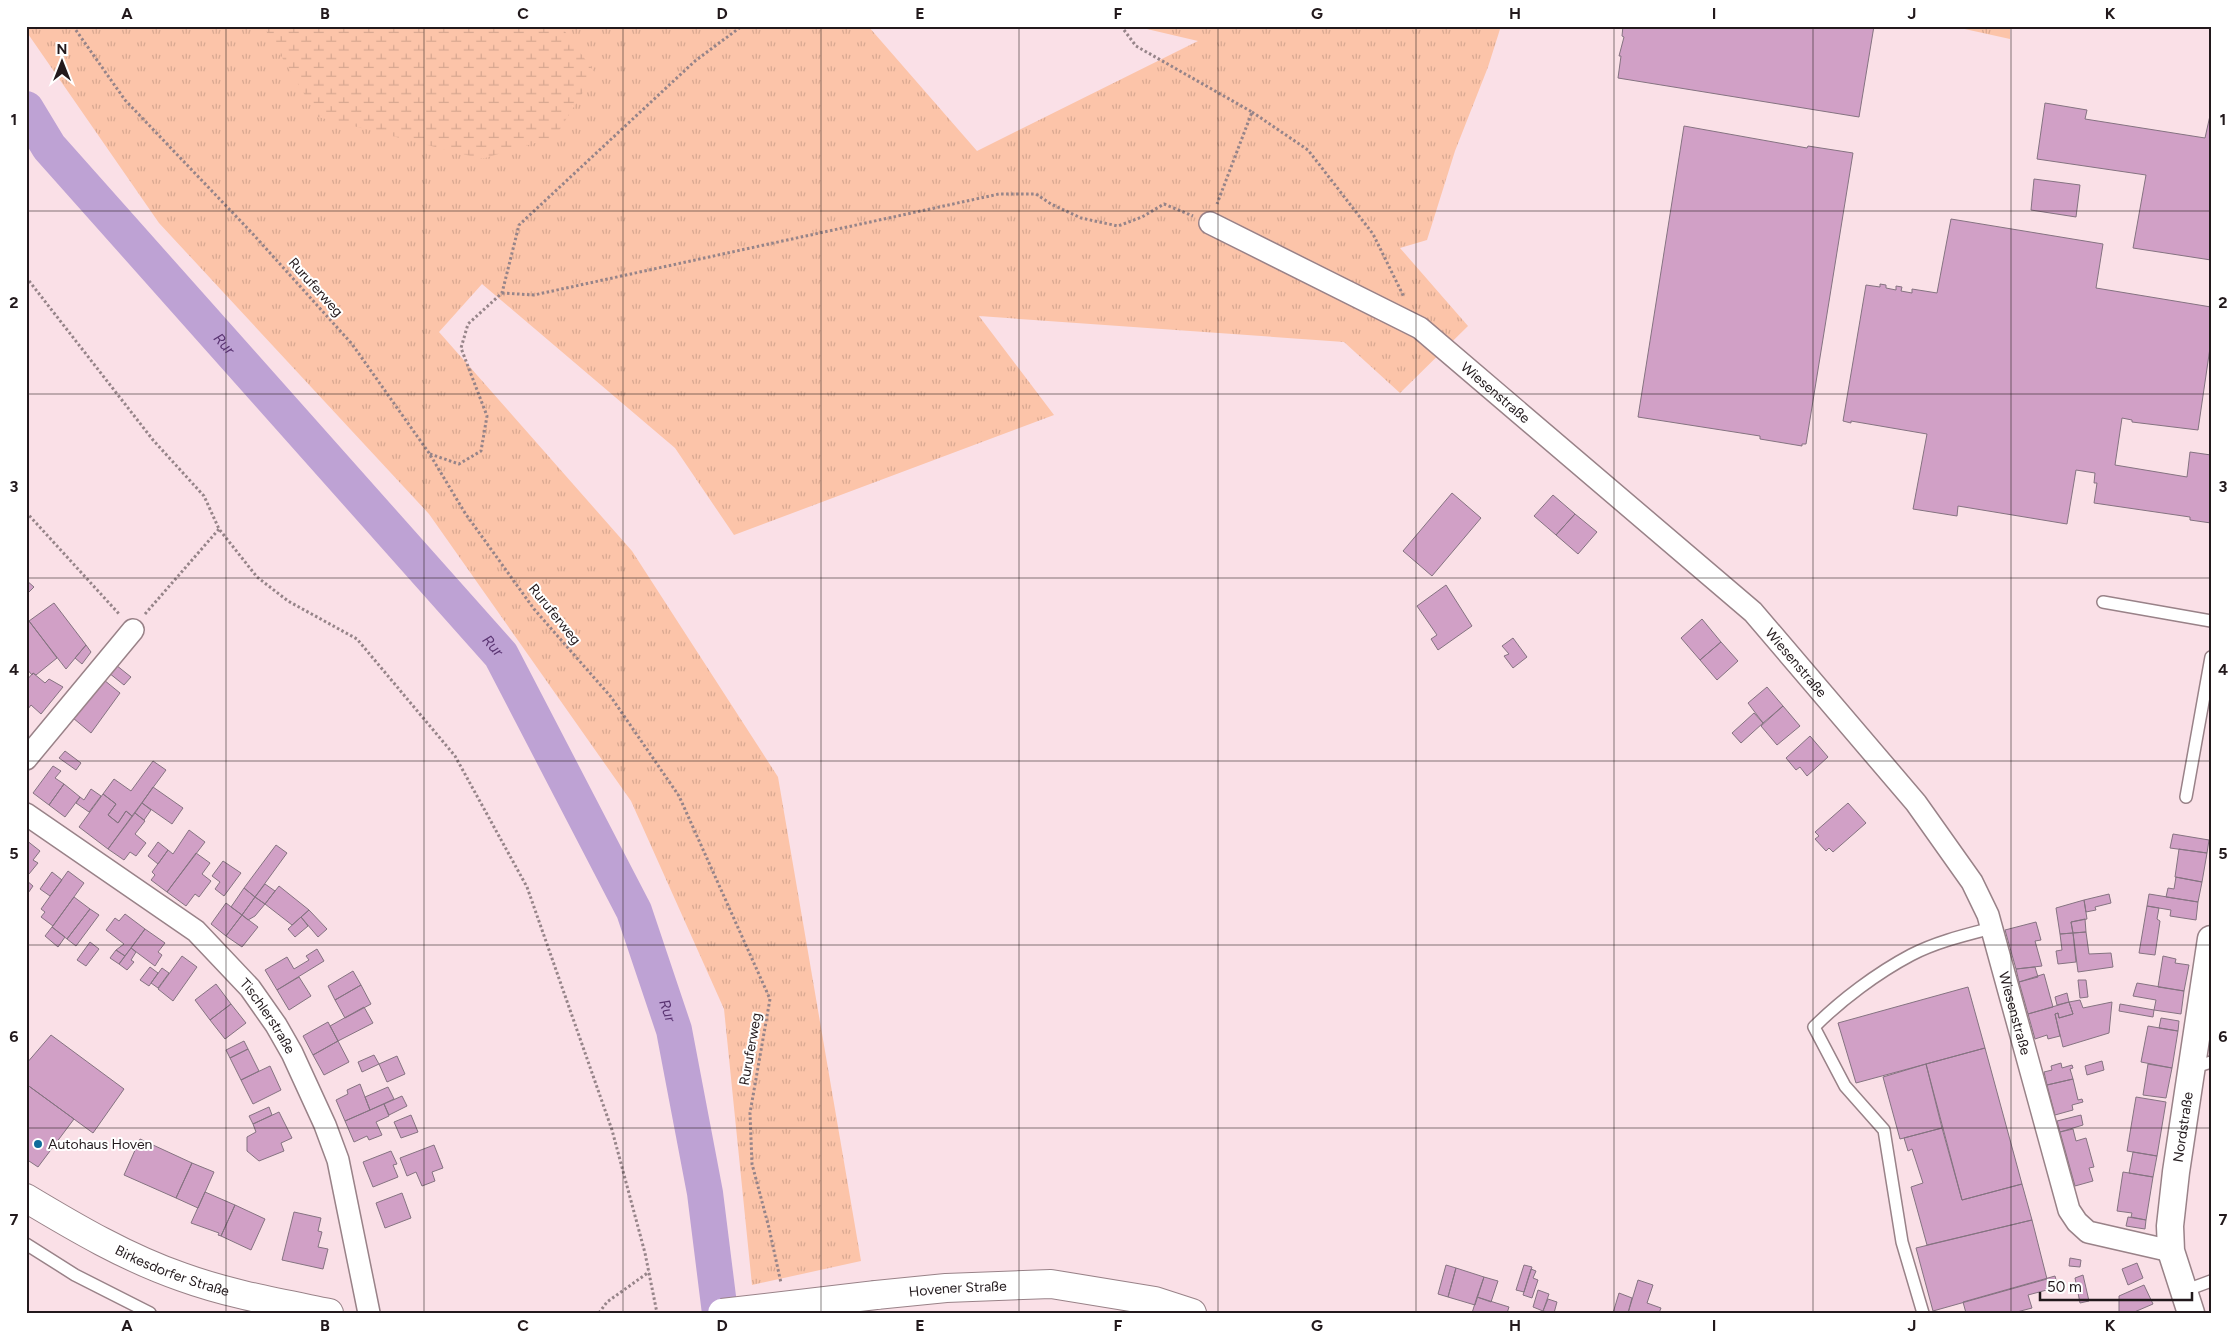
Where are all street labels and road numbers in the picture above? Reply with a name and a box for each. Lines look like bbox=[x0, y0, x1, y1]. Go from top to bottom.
street label: Ruruferweg bbox=[285, 254, 346, 320]
street label: Wiesenstraße bbox=[1457, 359, 1534, 427]
street label: Ruruferweg bbox=[525, 580, 584, 648]
street label: Wiesenstraße bbox=[1762, 625, 1830, 701]
street label: Wiesenstraße bbox=[1995, 970, 2034, 1057]
street label: Tischlerstraße bbox=[236, 975, 299, 1057]
street label: Ruruferweg bbox=[736, 1012, 765, 1087]
street label: Nordstraße bbox=[2170, 1090, 2197, 1164]
street label: Birkesdorfer Straße bbox=[112, 1242, 231, 1300]
street label: Hovener Straße bbox=[908, 1278, 1007, 1301]

